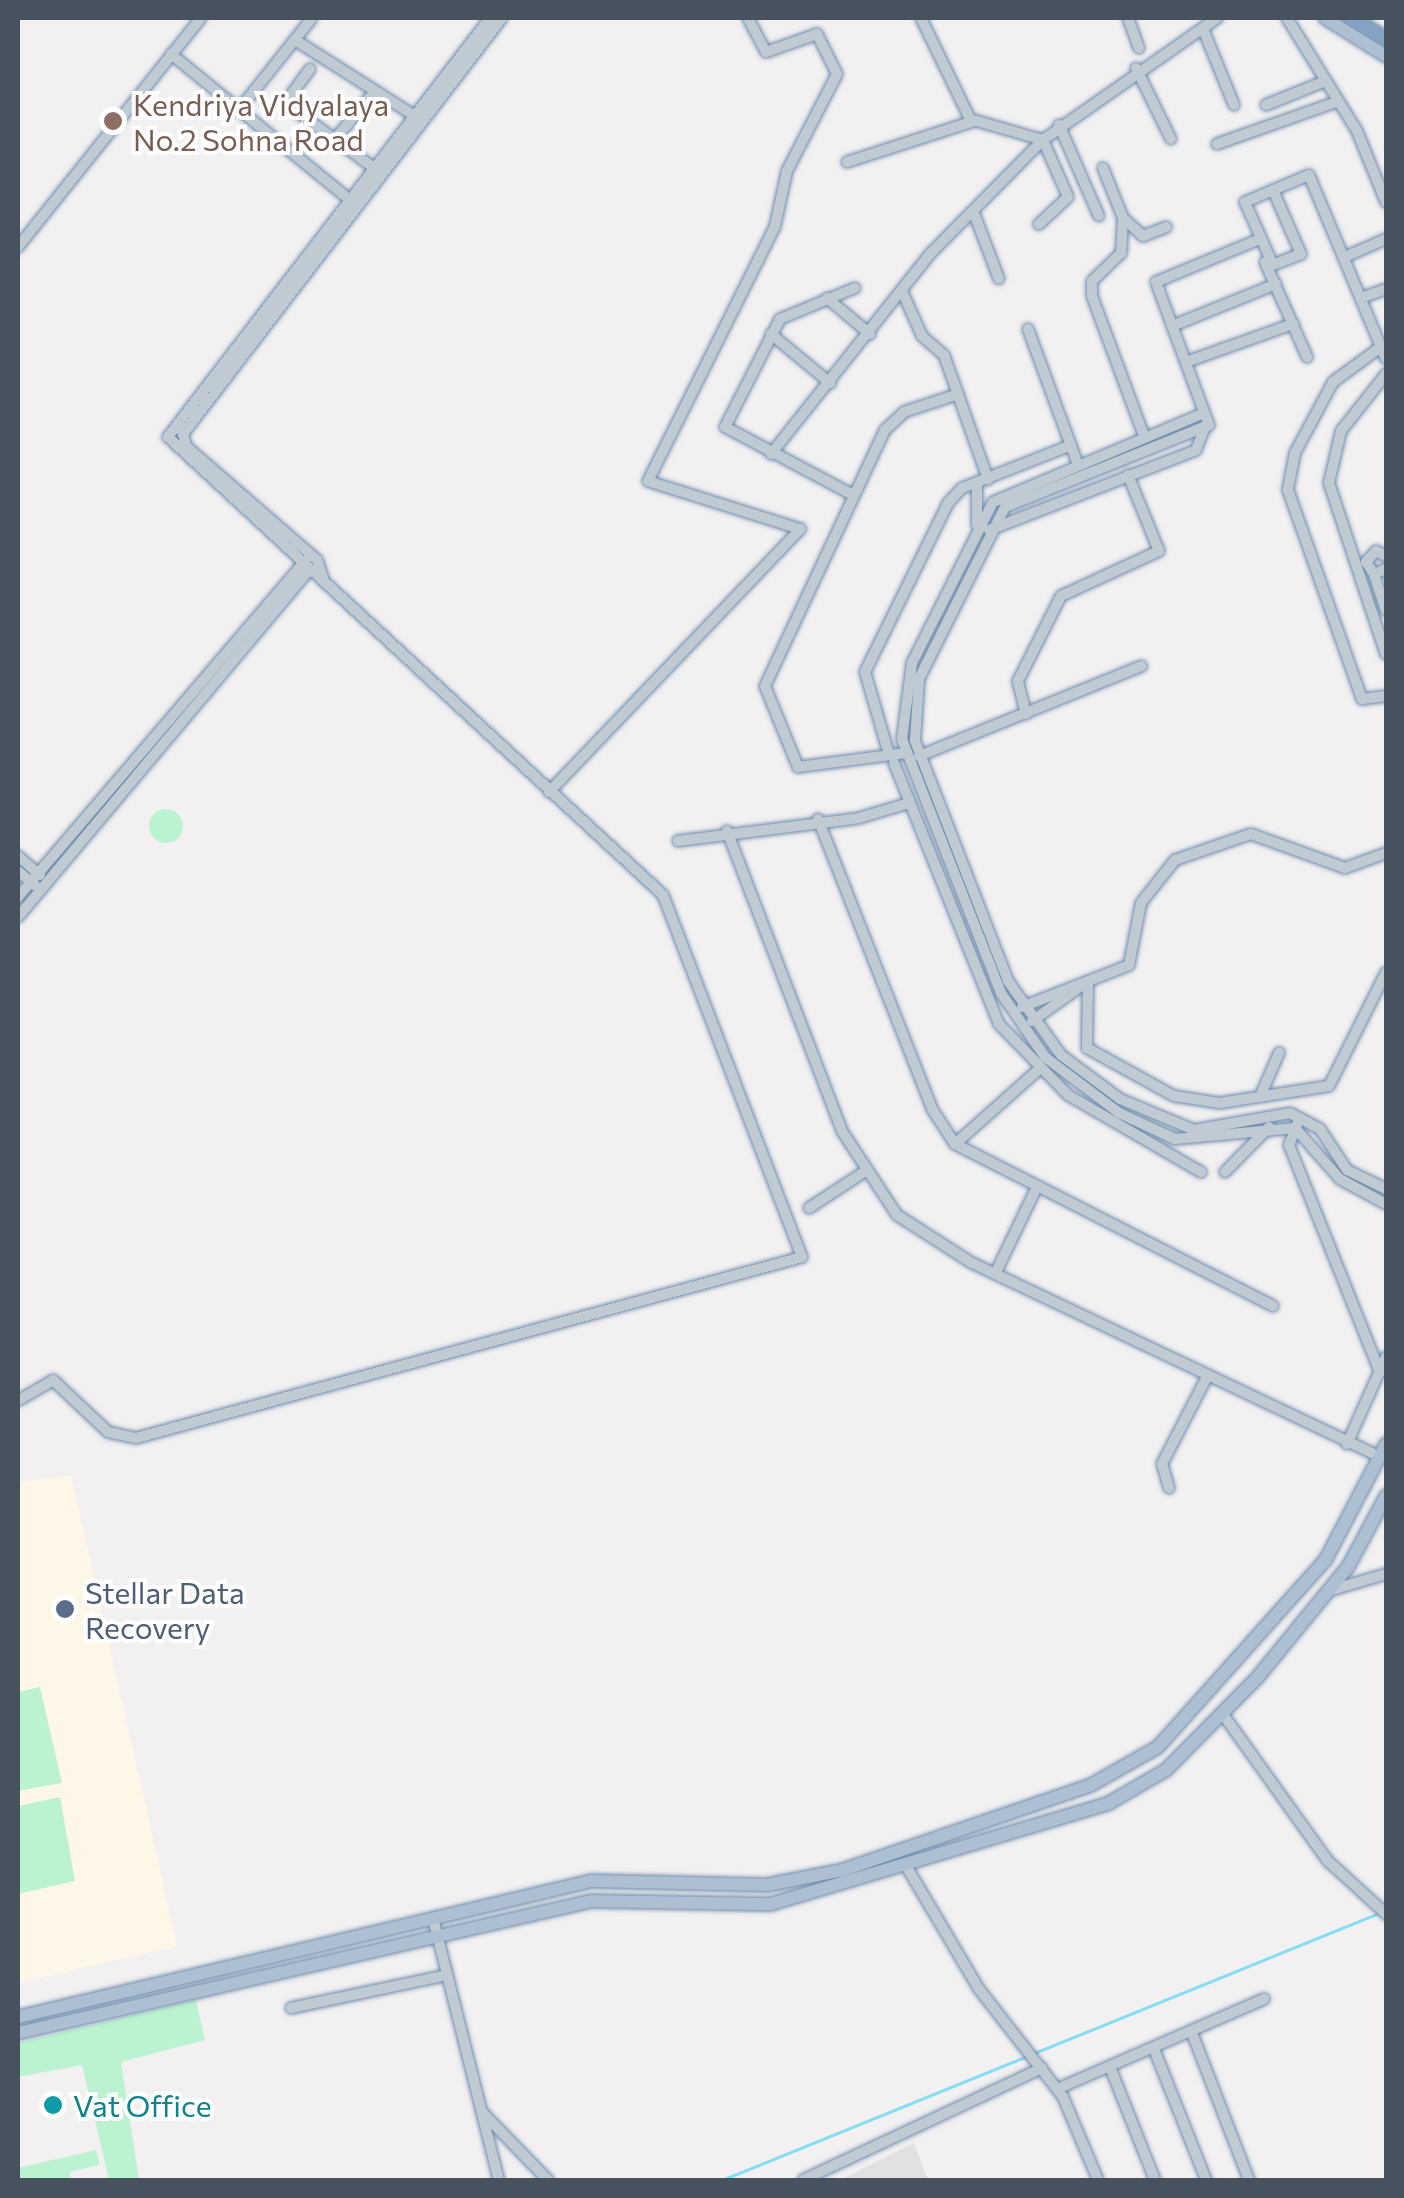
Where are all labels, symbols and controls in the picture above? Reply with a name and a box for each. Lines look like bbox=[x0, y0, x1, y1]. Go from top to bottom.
place label: Kendriya Vidyalaya No.2 Sohna Road bbox=[133, 86, 389, 156]
marker: Kendriya Vidyalaya No.2 Sohna Road bbox=[102, 110, 124, 132]
place label: Stellar Data Recovery bbox=[85, 1574, 245, 1644]
marker: Stellar Data Recovery bbox=[54, 1598, 76, 1620]
place label: Vat Office bbox=[73, 2087, 212, 2123]
marker: Vat Office bbox=[42, 2094, 64, 2116]

